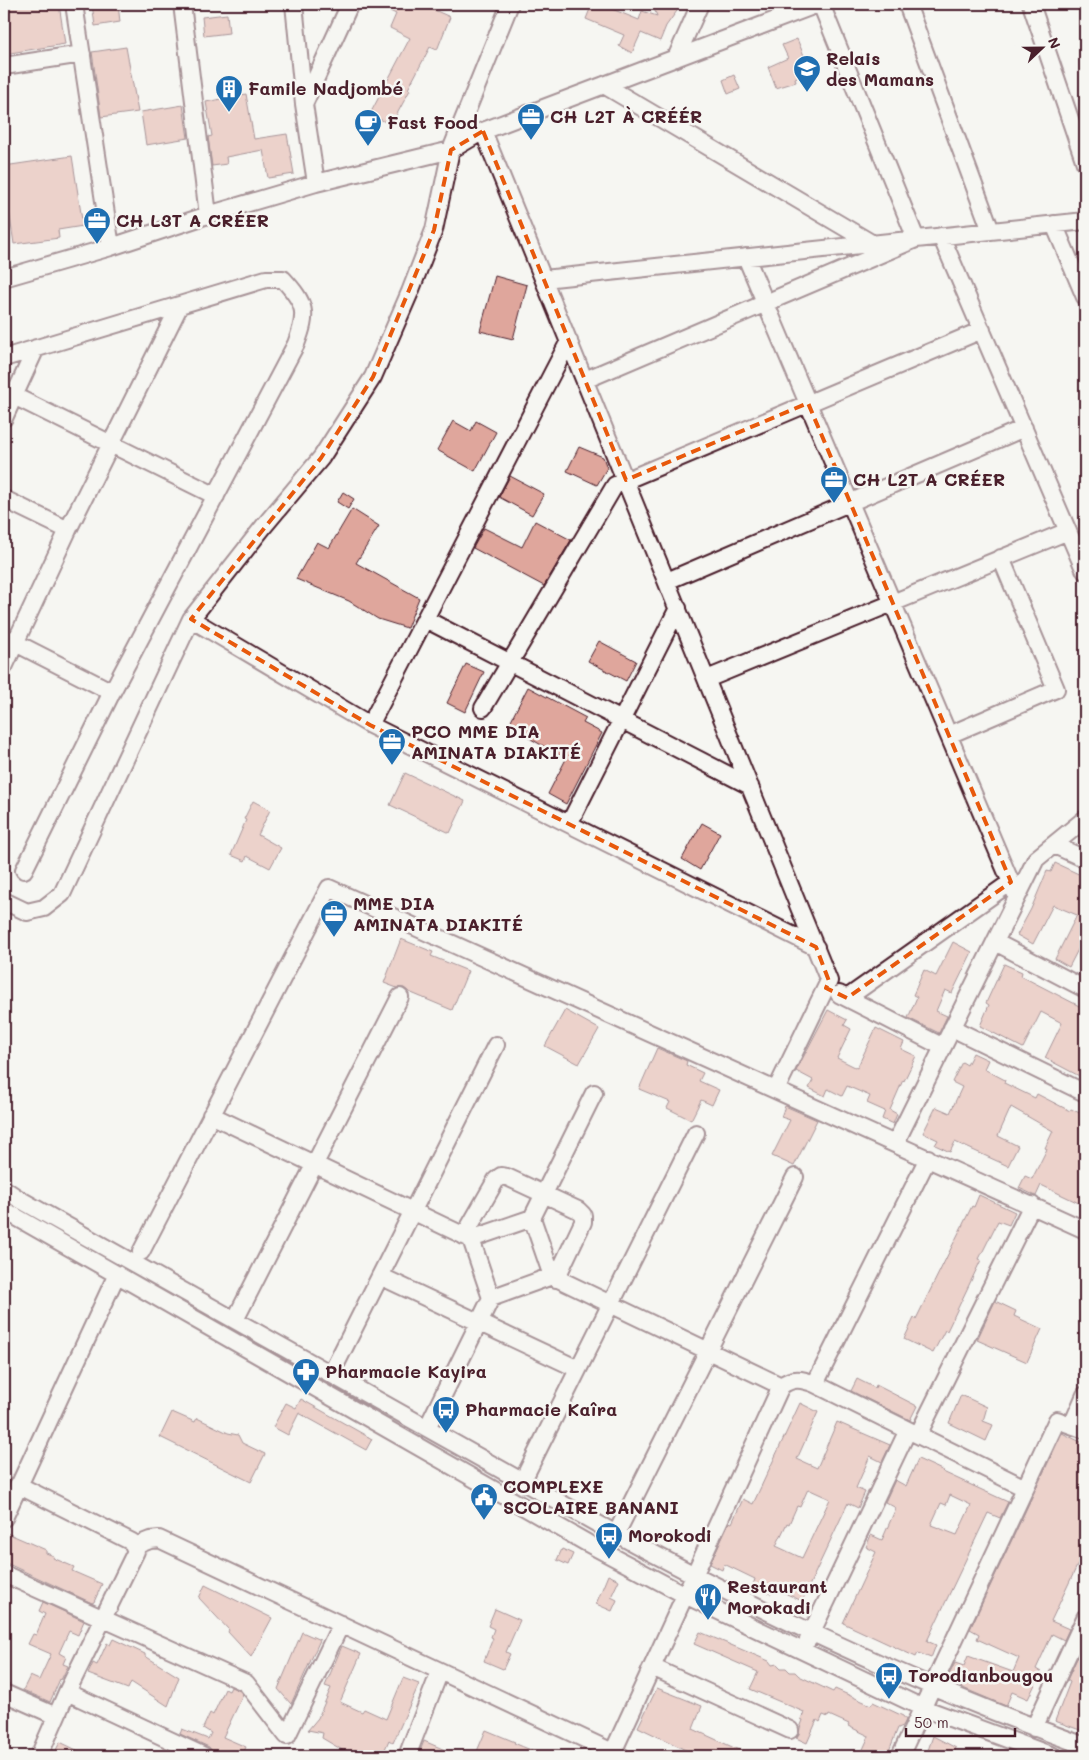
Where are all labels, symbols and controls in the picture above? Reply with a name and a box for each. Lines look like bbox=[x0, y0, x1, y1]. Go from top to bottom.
north arrow bbox=[1016, 22, 1066, 72]
text: N bbox=[1044, 34, 1065, 51]
place label: Relais des Mamans bbox=[826, 46, 934, 91]
school or university icon: Relais des Mamans bbox=[792, 54, 822, 93]
building icon: Famile Nadjombé bbox=[214, 74, 244, 113]
place label: Famile Nadjombé bbox=[248, 76, 404, 100]
office icon: CH L2T À CRÉÉR bbox=[516, 102, 546, 141]
place label: CH L2T À CRÉÉR bbox=[550, 104, 702, 128]
cafe icon: Fast Food bbox=[353, 108, 383, 147]
place label: Fast Food bbox=[387, 110, 478, 134]
office icon: CH L3T A CRÉER bbox=[82, 206, 112, 245]
place label: CH L3T A CRÉER bbox=[116, 208, 269, 232]
office icon: CH L2T A CRÉER bbox=[819, 465, 849, 504]
place label: CH L2T A CRÉER bbox=[853, 467, 1005, 491]
place label: PCO MME DIA AMINATA DIAKITÉ bbox=[411, 719, 581, 764]
office icon: PCO MME DIA AMINATA DIAKITÉ bbox=[377, 727, 407, 766]
place label: MME DIA AMINATA DIAKITÉ bbox=[353, 891, 523, 936]
office icon: MME DIA AMINATA DIAKITÉ bbox=[319, 899, 349, 938]
pharmacy icon: Pharmacie Kayira bbox=[291, 1357, 321, 1396]
place label: Pharmacie Kayira bbox=[325, 1359, 487, 1383]
bus stop icon: Pharmacie Kaîra bbox=[431, 1395, 461, 1434]
place label: Pharmacie Kaîra bbox=[465, 1397, 617, 1421]
place label: COMPLEXE SCOLAIRE BANANI bbox=[503, 1474, 679, 1519]
public building icon: COMPLEXE SCOLAIRE BANANI bbox=[469, 1482, 499, 1521]
bus stop icon: Morokodi bbox=[594, 1521, 624, 1560]
place label: Morokodi bbox=[628, 1523, 712, 1547]
place label: Restaurant Morokadi bbox=[727, 1574, 827, 1619]
restaurant icon: Restaurant Morokadi bbox=[693, 1582, 723, 1621]
bus stop icon: Torodianbougou bbox=[874, 1661, 904, 1700]
place label: Torodianbougou bbox=[908, 1663, 1053, 1687]
scale bar bbox=[906, 1705, 1015, 1737]
text: 50 m bbox=[914, 1712, 949, 1732]

